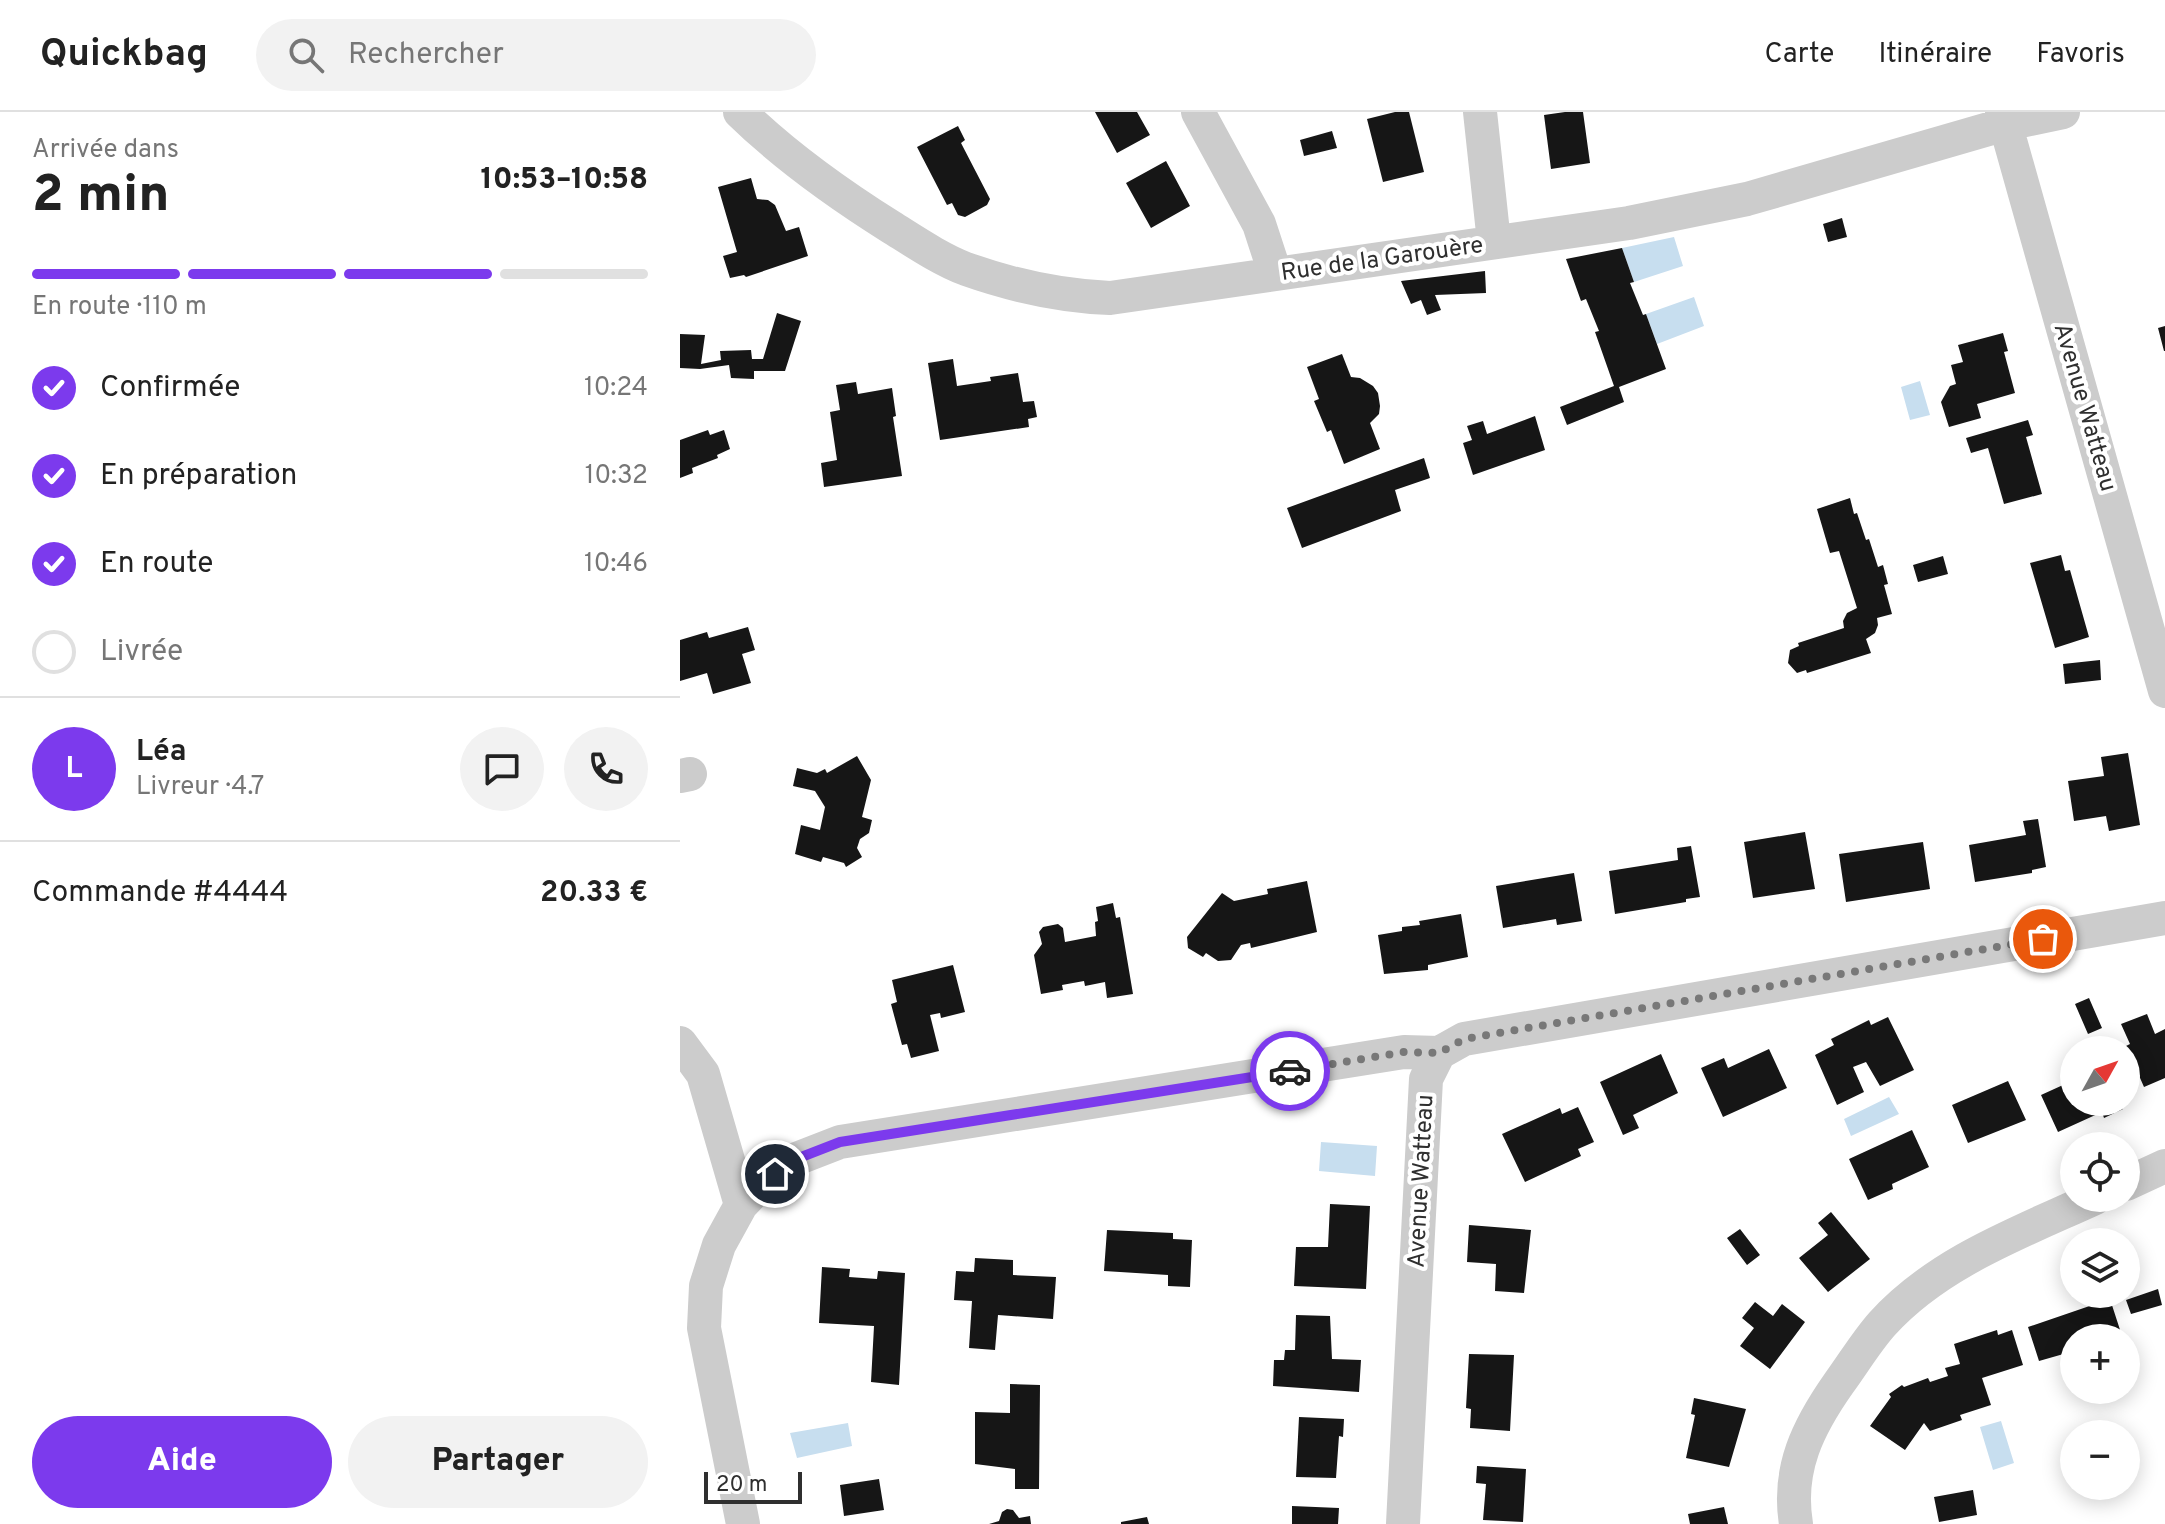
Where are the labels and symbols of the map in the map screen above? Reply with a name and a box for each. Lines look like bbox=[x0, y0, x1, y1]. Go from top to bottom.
street label: Rue de la Garouère bbox=[1279, 231, 1485, 289]
street label: Avenue Watteau bbox=[2046, 320, 2122, 495]
pin bbox=[2009, 905, 2077, 973]
courier bbox=[1250, 1031, 1330, 1111]
north arrow bbox=[2060, 1036, 2140, 1116]
street label: Avenue Watteau bbox=[1402, 1094, 1442, 1269]
pin bbox=[741, 1140, 809, 1208]
scale bar bbox=[704, 1468, 802, 1504]

